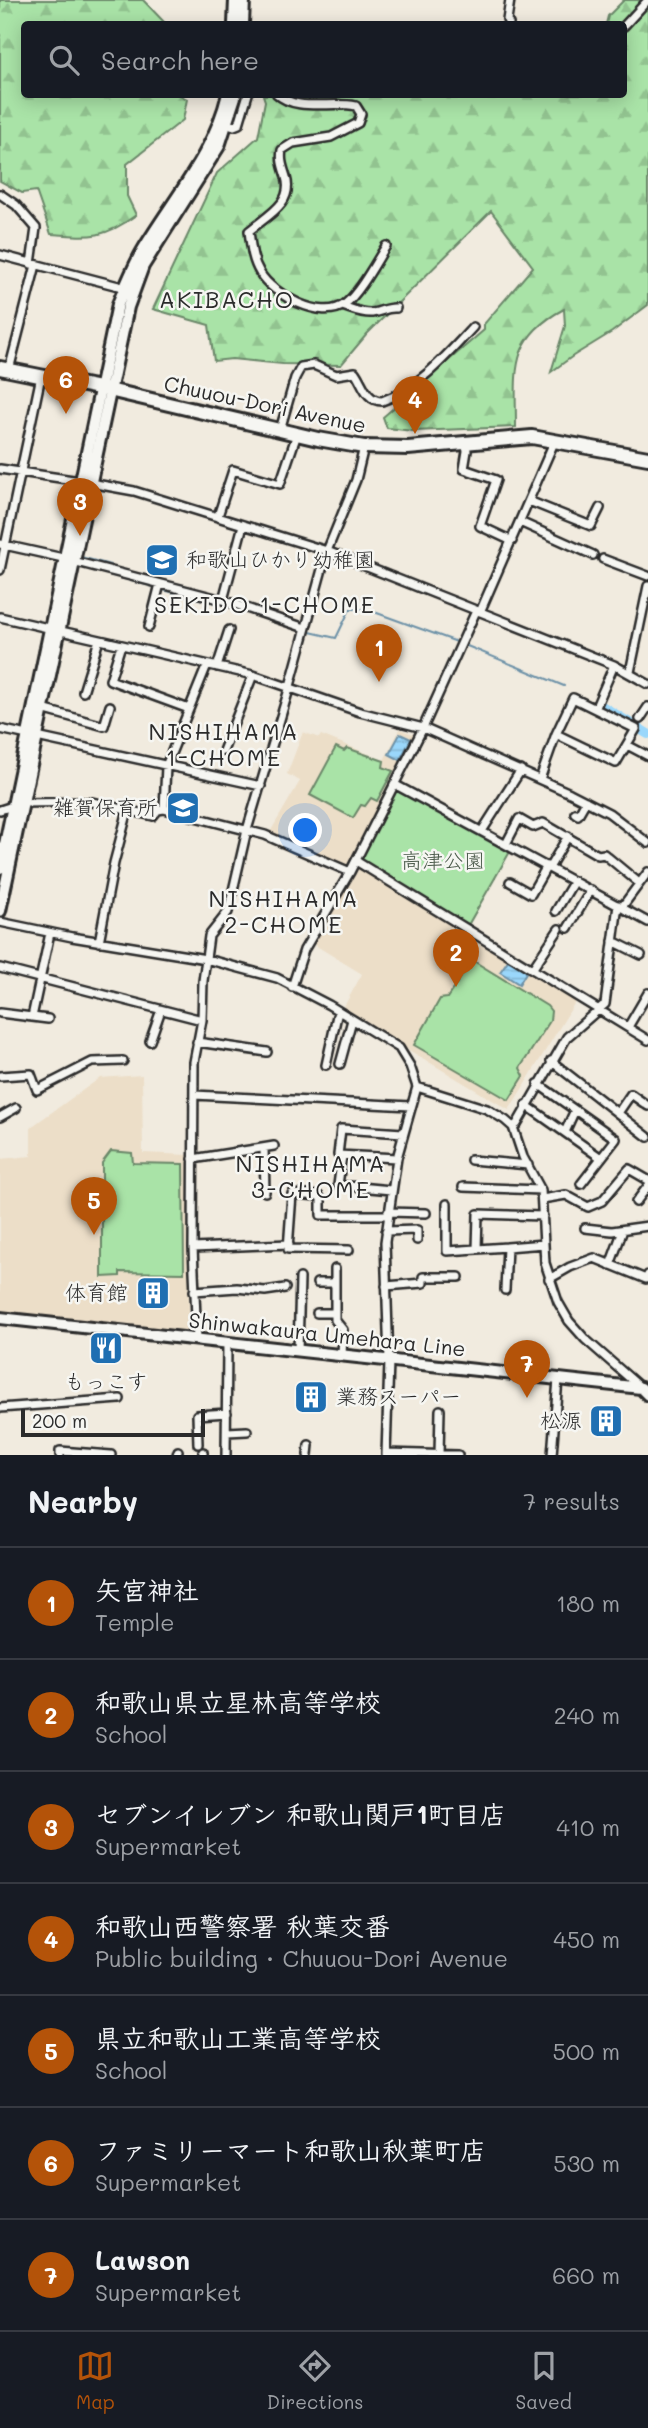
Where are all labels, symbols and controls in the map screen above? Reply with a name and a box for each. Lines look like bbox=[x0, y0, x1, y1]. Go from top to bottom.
search box bbox=[21, 21, 627, 98]
icon: search bbox=[45, 41, 83, 79]
text: Search here bbox=[101, 43, 259, 77]
district label: AKIBACHO bbox=[159, 284, 295, 314]
pin: 6 bbox=[43, 356, 89, 414]
street label: Chuuou-Dori Avenue bbox=[162, 369, 369, 438]
pin: 4 bbox=[392, 376, 438, 434]
pin: 3 bbox=[57, 478, 103, 536]
school or university icon: 和歌山ひかり幼稚園 bbox=[143, 541, 181, 579]
place label: 和歌山ひかり幼稚園 bbox=[186, 545, 375, 572]
district label: SEKIDO 1-CHOME bbox=[154, 589, 376, 619]
pin: 1 bbox=[356, 624, 402, 682]
district label: NISHIHAMA 1-CHOME bbox=[148, 716, 300, 772]
school or university icon: 雑賀保育所 bbox=[164, 789, 202, 827]
place label: 雑賀保育所 bbox=[53, 793, 158, 820]
your location bbox=[288, 813, 322, 847]
park label: 高津公園 bbox=[401, 846, 485, 873]
district label: NISHIHAMA 2-CHOME bbox=[208, 883, 360, 939]
pin: 2 bbox=[433, 929, 479, 987]
district label: NISHIHAMA 3-CHOME bbox=[235, 1148, 387, 1204]
pin: 5 bbox=[71, 1177, 117, 1235]
building icon: 体育館 bbox=[134, 1274, 172, 1312]
place label: 体育館 bbox=[65, 1278, 128, 1305]
street label: Shinwakaura Umehara Line bbox=[187, 1306, 467, 1361]
restaurant icon: もっこす bbox=[87, 1329, 125, 1367]
pin: 7 bbox=[504, 1340, 550, 1398]
place label: もっこす bbox=[64, 1367, 148, 1394]
building icon: 業務スーパー bbox=[292, 1378, 330, 1416]
place label: 業務スーパー bbox=[336, 1382, 461, 1409]
building icon: 松源 bbox=[587, 1402, 625, 1440]
scale bar bbox=[21, 1406, 205, 1438]
place label: 松源 bbox=[540, 1406, 582, 1433]
text: 200 m bbox=[32, 1408, 87, 1433]
text: Nearby bbox=[28, 1481, 138, 1521]
text: 7 results bbox=[523, 1486, 620, 1516]
text: 矢宮神社 bbox=[95, 1573, 199, 1607]
text: 1 bbox=[46, 1588, 56, 1618]
text: 180 m bbox=[556, 1588, 620, 1618]
text: Temple bbox=[95, 1607, 175, 1637]
text: 和歌山県立星林高等学校 bbox=[95, 1685, 381, 1719]
text: 2 bbox=[45, 1700, 57, 1730]
text: 240 m bbox=[554, 1700, 620, 1730]
text: School bbox=[95, 1719, 168, 1749]
text: セブンイレブン 和歌山関戸1町目店 bbox=[95, 1797, 506, 1831]
text: 3 bbox=[44, 1812, 58, 1842]
text: 410 m bbox=[556, 1812, 620, 1842]
text: Supermarket bbox=[95, 1831, 241, 1861]
text: 和歌山西警察署 秋葉交番 bbox=[95, 1909, 390, 1943]
text: 4 bbox=[44, 1924, 58, 1954]
text: 450 m bbox=[553, 1924, 620, 1954]
text: Public building · Chuuou-Dori Avenue bbox=[95, 1943, 508, 1973]
text: 県立和歌山工業高等学校 bbox=[95, 2021, 381, 2055]
text: 5 bbox=[44, 2036, 58, 2066]
text: 500 m bbox=[553, 2036, 620, 2066]
text: School bbox=[95, 2055, 168, 2085]
text: ファミリーマート和歌山秋葉町店 bbox=[95, 2133, 486, 2167]
text: 6 bbox=[44, 2148, 58, 2178]
text: 530 m bbox=[553, 2148, 620, 2178]
text: Supermarket bbox=[95, 2167, 241, 2197]
text: Lawson bbox=[95, 2243, 190, 2277]
text: 7 bbox=[45, 2260, 57, 2290]
text: 660 m bbox=[552, 2260, 620, 2290]
text: Supermarket bbox=[95, 2277, 241, 2307]
tab: Map bbox=[76, 2347, 115, 2414]
tab: Directions bbox=[267, 2347, 363, 2414]
tab: Saved bbox=[516, 2347, 572, 2414]

